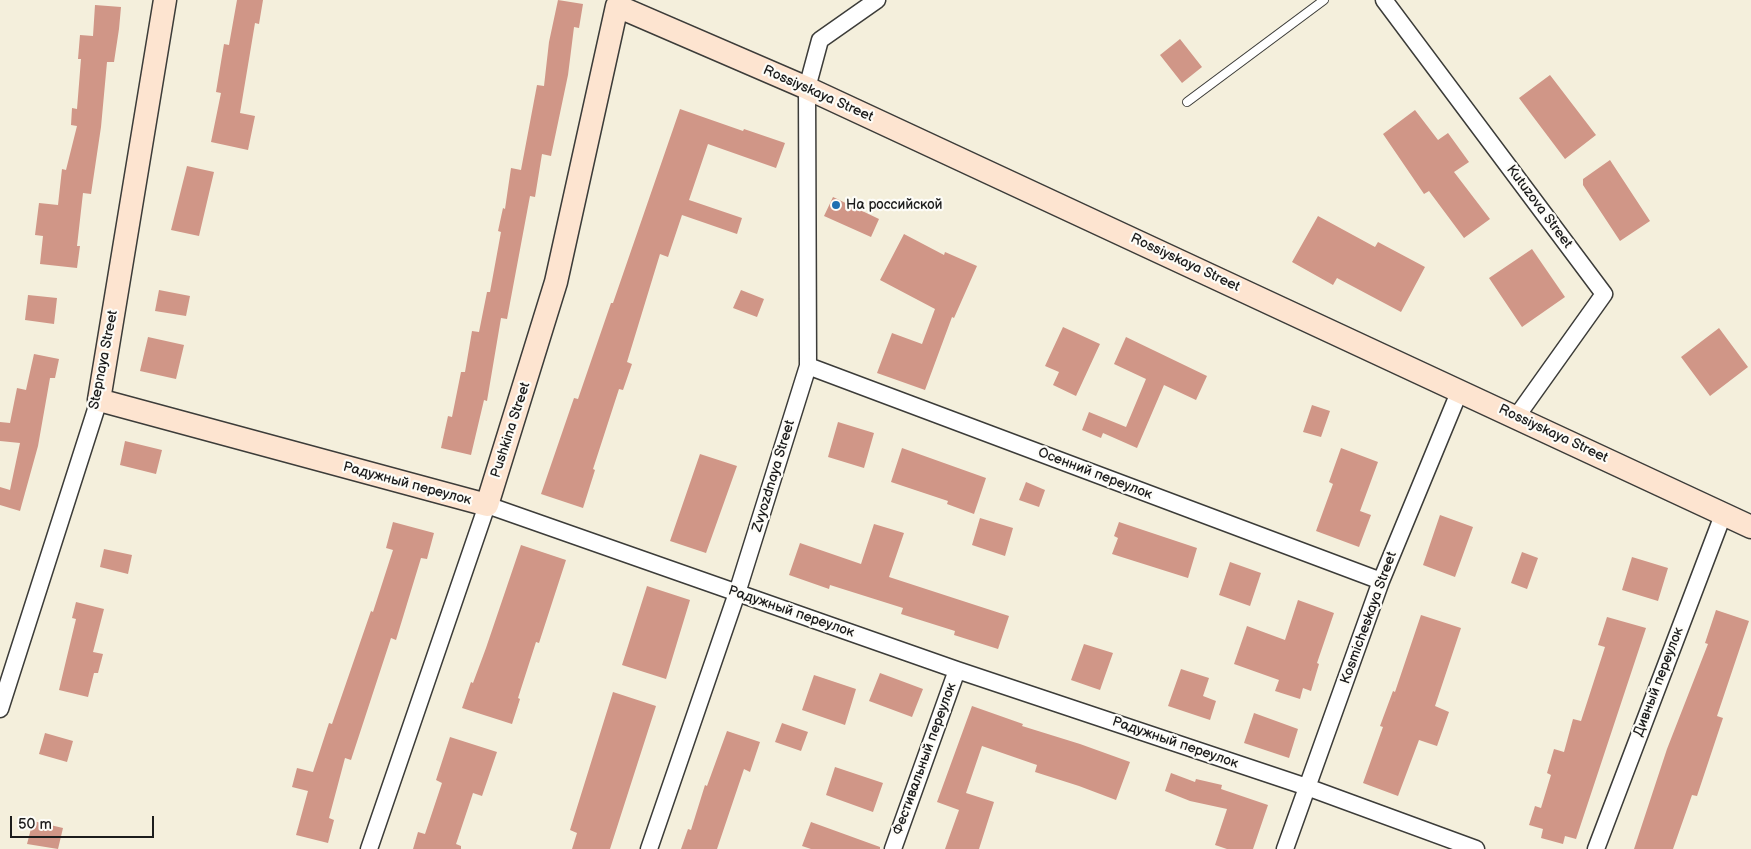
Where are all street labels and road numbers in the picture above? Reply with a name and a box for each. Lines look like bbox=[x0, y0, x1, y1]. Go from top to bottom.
street label: Rossiyskaya Street bbox=[760, 62, 876, 126]
street label: Kutuzova Street bbox=[1502, 162, 1576, 252]
street label: Rossiyskaya Street bbox=[1128, 230, 1242, 296]
street label: Stepnaya Street bbox=[86, 309, 122, 411]
street label: Pushkina Street bbox=[488, 380, 534, 480]
street label: Rossiyskaya Street bbox=[1496, 401, 1610, 467]
street label: Zvyozdnaya Street bbox=[749, 418, 799, 534]
street label: Осенний переулок bbox=[1036, 444, 1154, 504]
street label: Радужный переулок bbox=[341, 459, 473, 509]
street label: Kosmicheskaya Street bbox=[1337, 549, 1401, 687]
street label: Радужный переулок bbox=[726, 583, 856, 641]
street label: Дивный переулок bbox=[1630, 625, 1688, 739]
street label: Фестивальный переулок bbox=[890, 681, 960, 837]
street label: Радужный переулок bbox=[1110, 714, 1240, 772]

